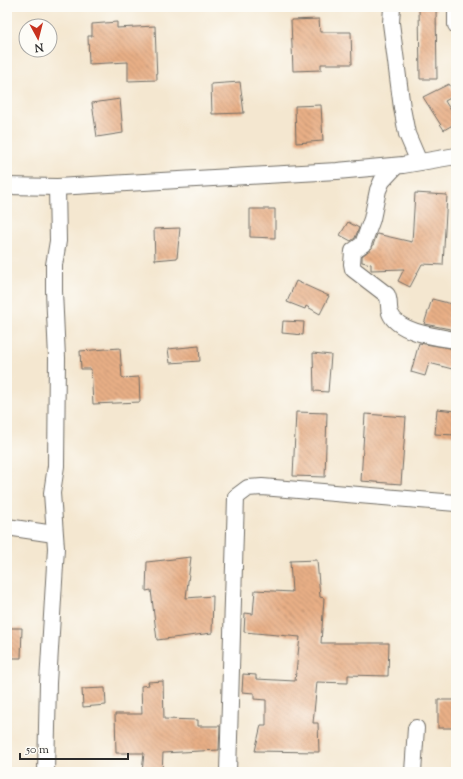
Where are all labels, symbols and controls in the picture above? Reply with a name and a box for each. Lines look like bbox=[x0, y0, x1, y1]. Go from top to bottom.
north arrow bbox=[18, 18, 58, 58]
text: N bbox=[34, 38, 45, 55]
scale bar bbox=[20, 735, 128, 761]
text: 50 m bbox=[25, 741, 49, 759]

